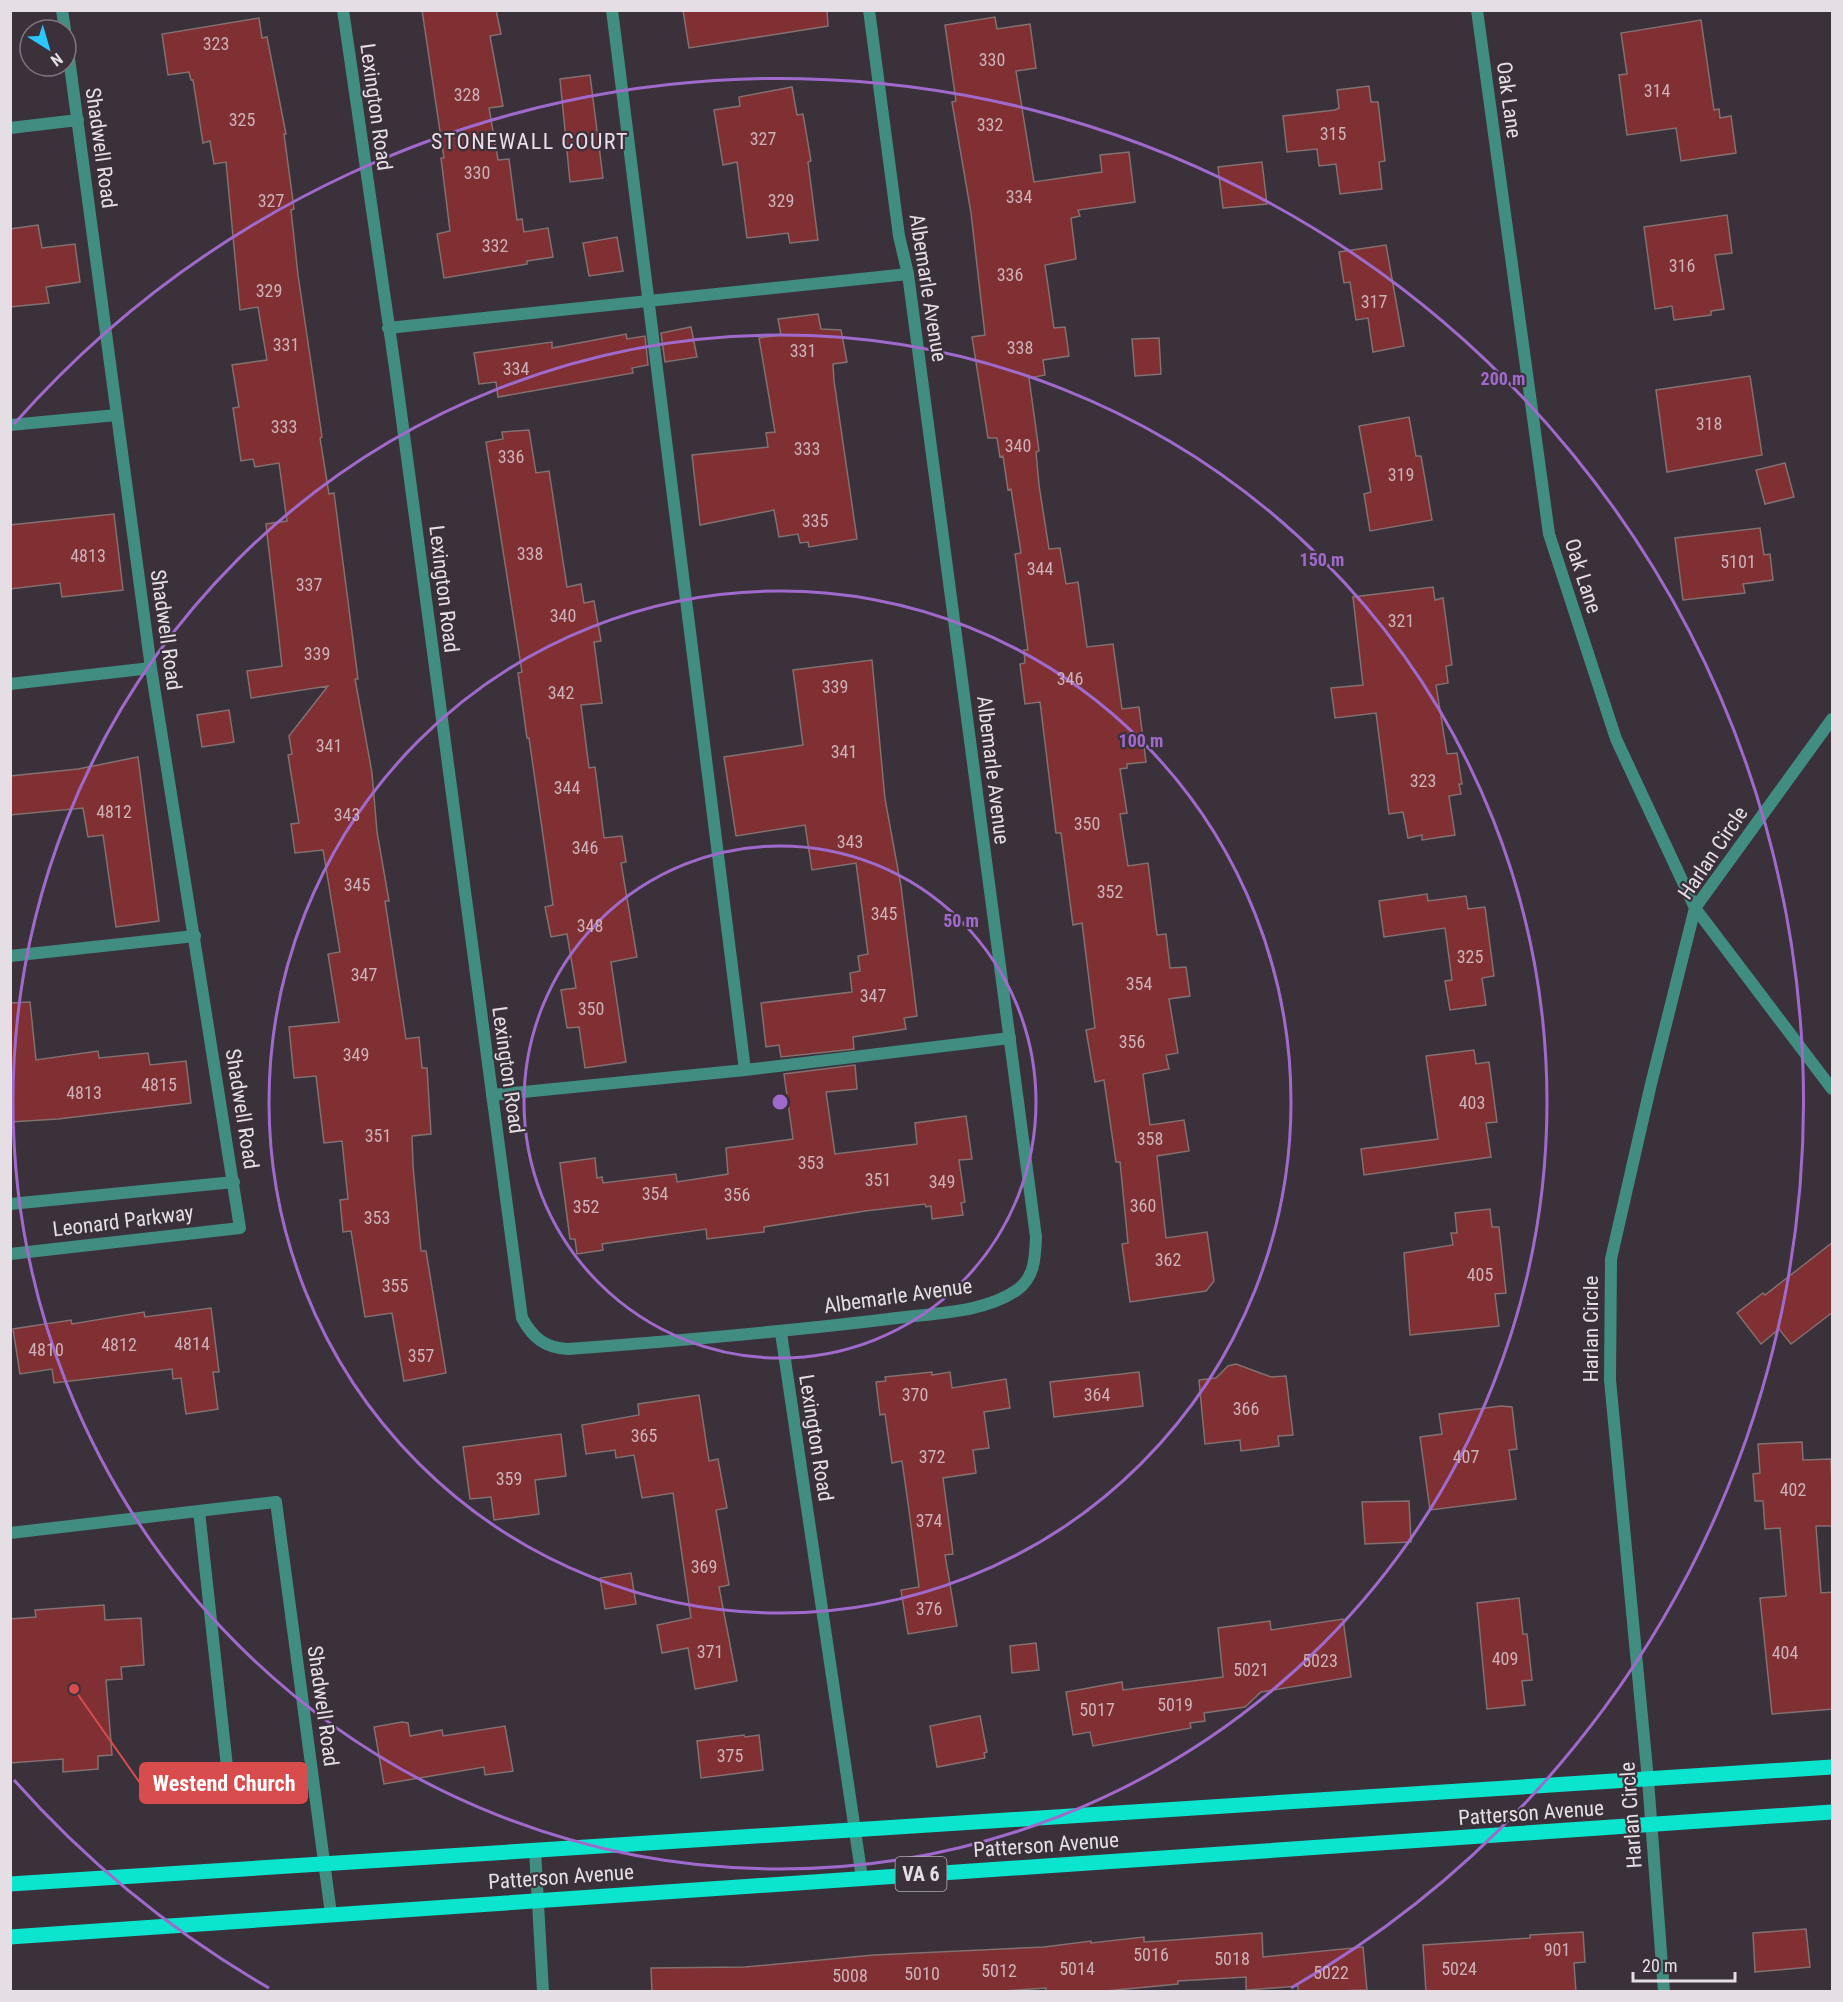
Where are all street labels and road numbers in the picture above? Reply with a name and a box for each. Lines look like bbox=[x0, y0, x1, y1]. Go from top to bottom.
street label: Lexington Road bbox=[355, 42, 397, 172]
street label: Oak Lane bbox=[1492, 60, 1526, 140]
street label: Shadwell Road bbox=[81, 86, 121, 210]
street label: Albemarle Avenue bbox=[904, 212, 952, 364]
street label: Lexington Road bbox=[424, 524, 464, 654]
street label: Oak Lane bbox=[1560, 536, 1606, 616]
street label: Shadwell Road bbox=[146, 568, 186, 692]
street label: Albemarle Avenue bbox=[972, 694, 1014, 846]
street label: Harlan Circle bbox=[1673, 802, 1753, 904]
street label: Lexington Road bbox=[487, 1005, 529, 1135]
street label: Shadwell Road bbox=[221, 1047, 263, 1171]
street label: Leonard Parkway bbox=[51, 1200, 195, 1242]
street label: Albemarle Avenue bbox=[822, 1274, 974, 1318]
street label: Harlan Circle bbox=[1579, 1276, 1603, 1382]
street label: Lexington Road bbox=[794, 1373, 838, 1503]
street label: Shadwell Road bbox=[303, 1644, 343, 1768]
street label: Harlan Circle bbox=[1615, 1761, 1647, 1869]
street label: Patterson Avenue bbox=[1457, 1796, 1605, 1830]
street label: Patterson Avenue bbox=[972, 1828, 1120, 1862]
road number: VA 6 bbox=[896, 1857, 946, 1891]
street label: Patterson Avenue bbox=[487, 1860, 635, 1894]

